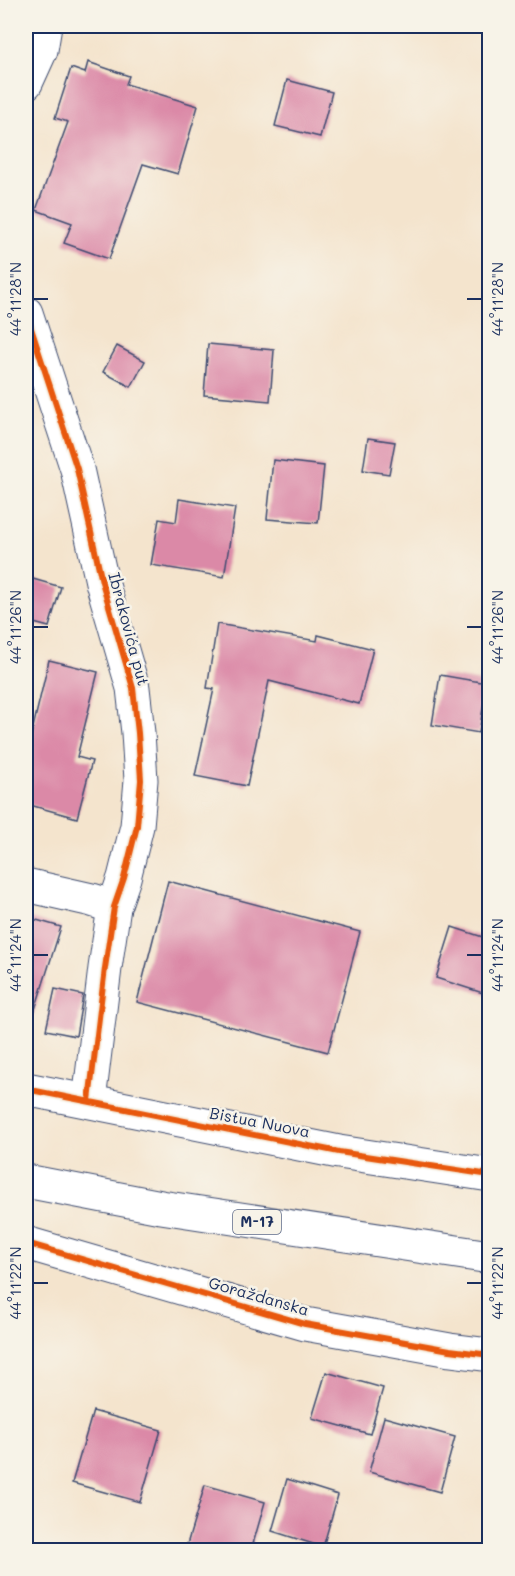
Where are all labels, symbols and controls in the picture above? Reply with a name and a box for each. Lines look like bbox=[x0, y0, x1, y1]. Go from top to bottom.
text: 44°11'28"N bbox=[5, 262, 25, 336]
text: 44°11'28"N bbox=[487, 262, 507, 336]
street label: Ibrakovića put bbox=[104, 570, 155, 688]
text: 44°11'26"N bbox=[5, 590, 25, 664]
text: 44°11'26"N bbox=[487, 590, 507, 664]
text: 44°11'24"N bbox=[5, 918, 25, 992]
text: 44°11'24"N bbox=[487, 918, 507, 992]
street label: Bistua Nuova bbox=[208, 1101, 312, 1142]
road number: M-17 bbox=[233, 1210, 281, 1234]
text: 44°11'22"N bbox=[5, 1246, 25, 1320]
text: 44°11'22"N bbox=[487, 1246, 507, 1320]
street label: Goraždanska bbox=[207, 1271, 312, 1320]

